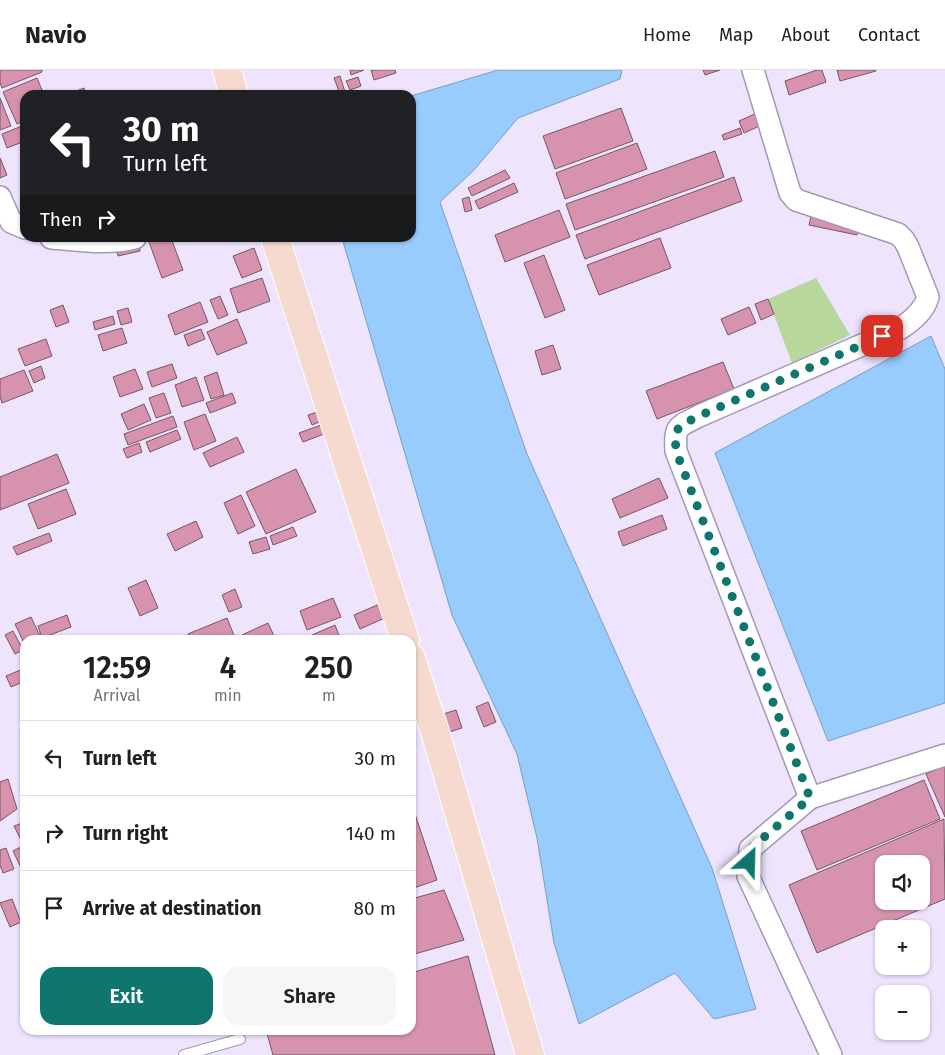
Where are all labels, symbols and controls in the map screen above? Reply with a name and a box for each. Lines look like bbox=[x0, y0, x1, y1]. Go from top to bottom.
text: Navio bbox=[25, 21, 87, 49]
text: Home bbox=[643, 24, 691, 46]
text: Map bbox=[719, 24, 753, 46]
text: About bbox=[781, 24, 830, 46]
text: Contact bbox=[858, 24, 920, 46]
text: 30 m bbox=[123, 108, 200, 150]
icon: left bbox=[40, 110, 105, 175]
text: Turn left bbox=[123, 150, 207, 177]
icon: right bbox=[92, 205, 120, 233]
text: Then bbox=[40, 208, 82, 231]
pin bbox=[861, 315, 903, 357]
icon: arrive bbox=[868, 322, 896, 350]
text: 12:59 bbox=[83, 650, 151, 686]
text: 4 bbox=[220, 650, 236, 686]
text: 250 bbox=[305, 650, 353, 686]
text: Arrival bbox=[94, 686, 140, 705]
text: min bbox=[214, 686, 242, 705]
text: m bbox=[322, 686, 336, 705]
icon: left bbox=[40, 744, 68, 772]
text: Turn left bbox=[83, 747, 157, 770]
text: 30 m bbox=[355, 747, 396, 770]
icon: right bbox=[40, 819, 68, 847]
text: Turn right bbox=[83, 822, 168, 845]
text: 140 m bbox=[346, 822, 396, 845]
position arrow bbox=[722, 835, 774, 887]
map controls bbox=[875, 855, 930, 1040]
button: sound bbox=[875, 855, 930, 910]
icon: arrive bbox=[40, 894, 68, 922]
text: Arrive at destination bbox=[83, 897, 262, 920]
text: 80 m bbox=[354, 897, 396, 920]
button: + bbox=[875, 920, 930, 975]
button: Exit bbox=[40, 967, 213, 1025]
button: Share bbox=[223, 967, 396, 1025]
button: − bbox=[875, 985, 930, 1040]

